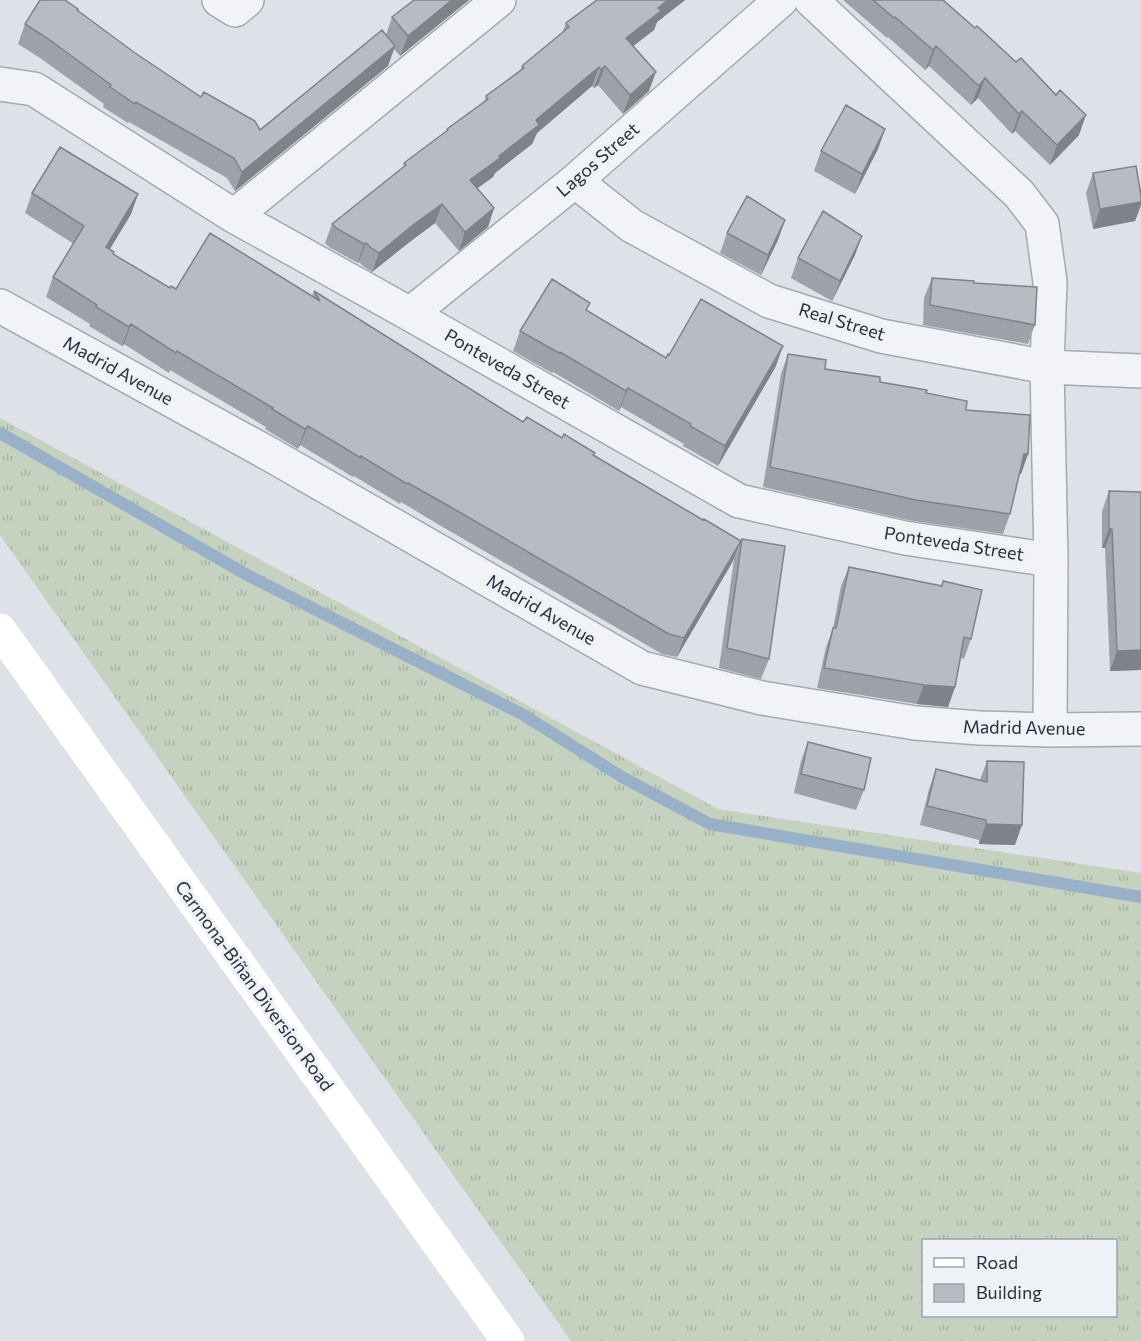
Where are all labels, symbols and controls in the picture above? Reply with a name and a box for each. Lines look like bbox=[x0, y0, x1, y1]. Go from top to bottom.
street label: Lagos Street bbox=[551, 117, 643, 201]
street label: Real Street bbox=[796, 297, 888, 345]
street label: Ponteveda Street bbox=[441, 323, 574, 413]
street label: Madrid Avenue bbox=[60, 331, 177, 409]
street label: Ponteveda Street bbox=[883, 521, 1026, 565]
street label: Madrid Avenue bbox=[483, 569, 600, 649]
street label: Madrid Avenue bbox=[963, 715, 1085, 739]
street label: Carmona-Biñan Diversion Road bbox=[171, 876, 339, 1095]
legend bbox=[922, 1239, 1117, 1317]
text: Road bbox=[976, 1251, 1018, 1273]
text: Building bbox=[976, 1281, 1042, 1303]

